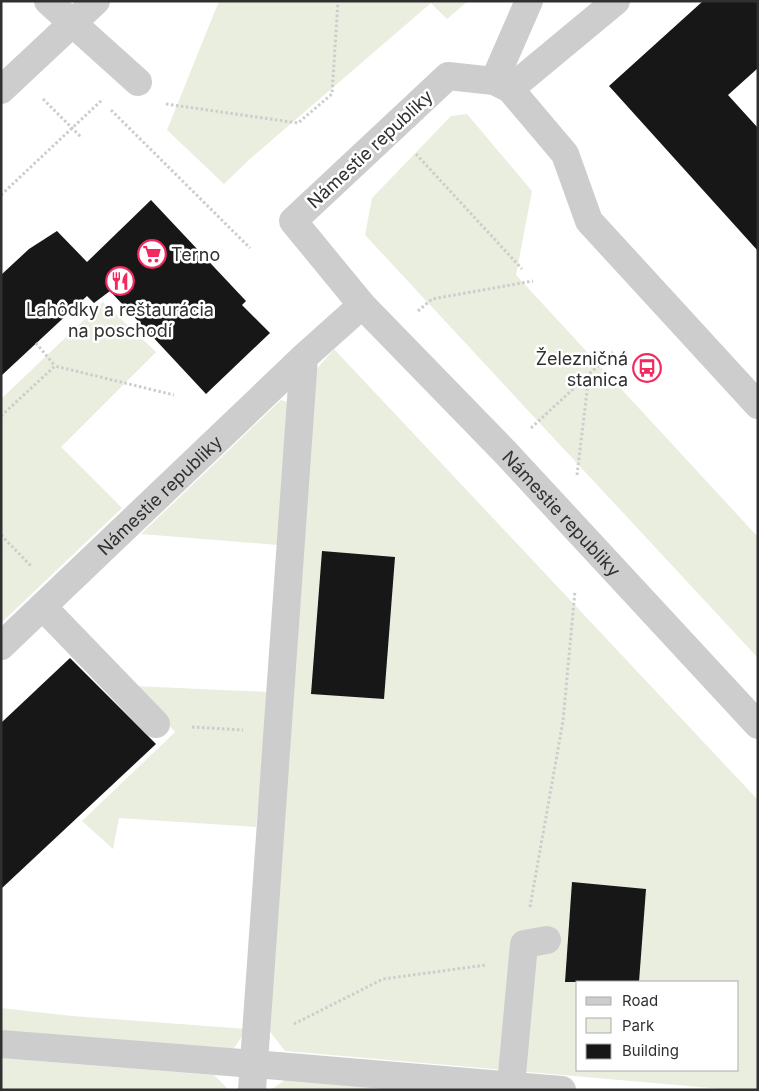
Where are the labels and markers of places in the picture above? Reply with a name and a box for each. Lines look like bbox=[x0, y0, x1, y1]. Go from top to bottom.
supermarket icon: Terno bbox=[137, 239, 167, 269]
place label: Terno bbox=[171, 244, 220, 265]
restaurant icon: Lahôdky a reštaurácia na poschodí bbox=[105, 266, 135, 296]
place label: Lahôdky a reštaurácia na poschodí bbox=[26, 299, 214, 341]
place label: Železničná stanica bbox=[536, 347, 628, 390]
bus stop icon: Železničná stanica bbox=[632, 353, 662, 383]

